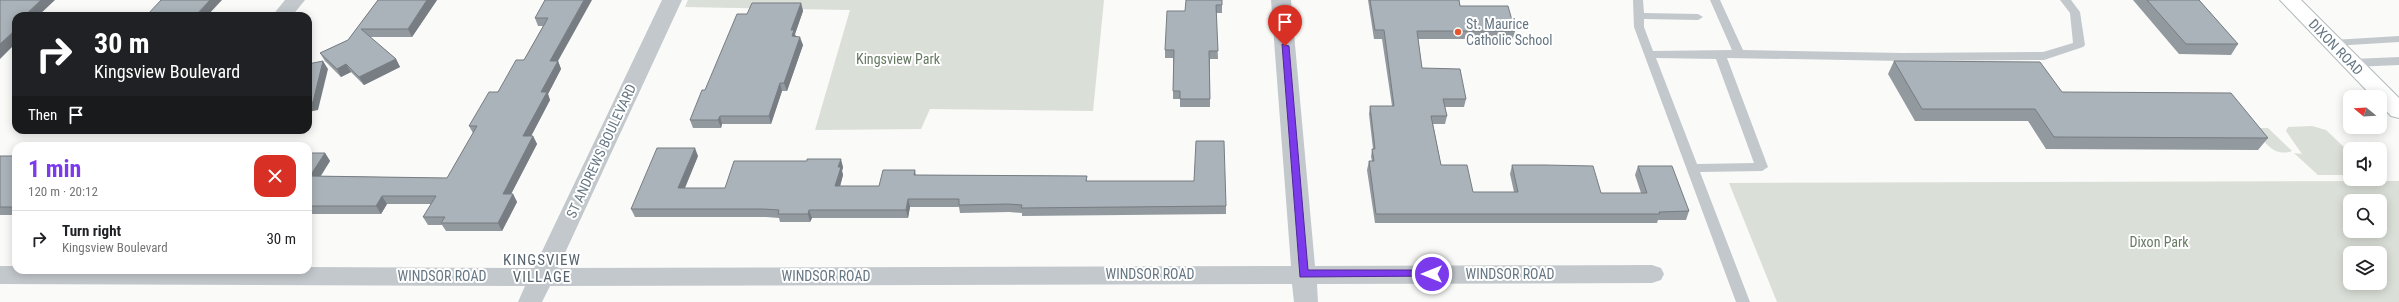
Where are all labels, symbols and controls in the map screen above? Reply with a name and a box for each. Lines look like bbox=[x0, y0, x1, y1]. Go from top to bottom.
pin bbox=[1268, 5, 1302, 46]
icon: arrive bbox=[1274, 11, 1296, 33]
place label: St. Maurice Catholic School bbox=[1466, 16, 1552, 48]
street label: DIXON ROAD bbox=[2306, 16, 2366, 78]
text: 30 m bbox=[94, 27, 150, 60]
marker: St. Maurice Catholic School bbox=[1453, 27, 1463, 37]
icon: right bbox=[28, 28, 80, 80]
park label: Kingsview Park bbox=[856, 51, 941, 67]
text: Kingsview Boulevard bbox=[94, 61, 240, 82]
street label: ST ANDREWS BOULEVARD bbox=[563, 81, 639, 221]
north arrow bbox=[2343, 90, 2387, 134]
map controls bbox=[2343, 90, 2387, 290]
icon: arrive bbox=[65, 104, 87, 126]
text: Then bbox=[28, 106, 57, 124]
button: sound bbox=[2343, 142, 2387, 186]
text: 1 min bbox=[28, 155, 81, 183]
button: close bbox=[254, 155, 296, 197]
text: 120 m · 20:12 bbox=[28, 184, 98, 199]
button: search bbox=[2343, 194, 2387, 238]
text: Turn right bbox=[62, 222, 121, 240]
icon: right bbox=[28, 228, 50, 250]
text: 30 m bbox=[266, 230, 296, 248]
park label: Dixon Park bbox=[2129, 234, 2189, 250]
text: Kingsview Boulevard bbox=[62, 240, 168, 255]
button: layers bbox=[2343, 246, 2387, 290]
district label: KINGSVIEW VILLAGE bbox=[503, 251, 581, 286]
position arrow bbox=[1411, 253, 1453, 295]
street label: WINDSOR ROAD bbox=[1106, 266, 1194, 282]
street label: WINDSOR ROAD bbox=[1466, 266, 1554, 282]
street label: WINDSOR ROAD bbox=[398, 268, 486, 284]
street label: WINDSOR ROAD bbox=[782, 268, 870, 284]

